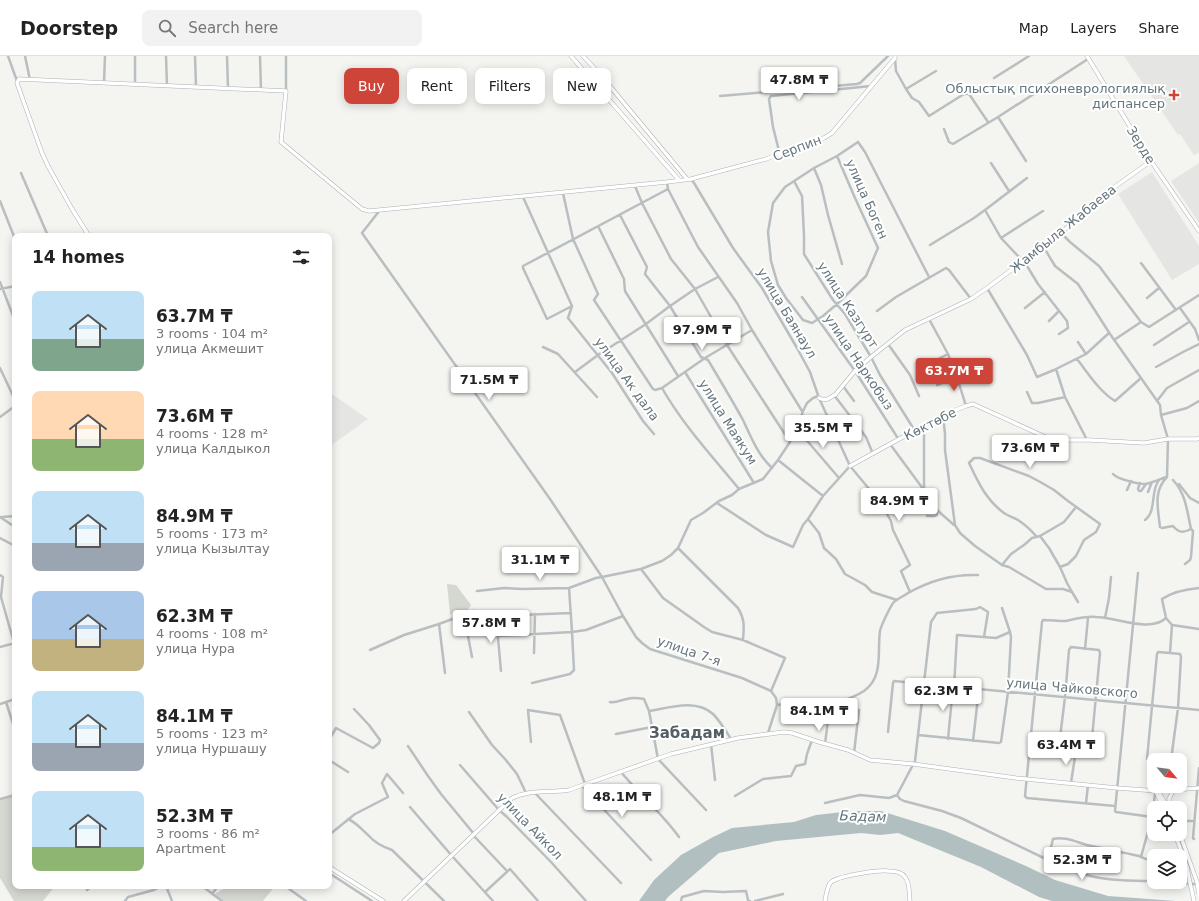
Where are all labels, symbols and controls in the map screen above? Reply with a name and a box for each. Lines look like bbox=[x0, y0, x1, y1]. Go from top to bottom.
search box bbox=[142, 10, 422, 46]
text: Doorstep bbox=[20, 17, 118, 39]
icon: search bbox=[156, 17, 178, 39]
text: Search here bbox=[188, 19, 278, 37]
text: Map bbox=[1019, 20, 1048, 36]
text: Layers bbox=[1070, 20, 1117, 36]
text: Share bbox=[1139, 20, 1179, 36]
pin: 47.8M ₸ bbox=[762, 67, 836, 101]
chip: Buy bbox=[344, 68, 399, 104]
chip: Rent bbox=[407, 68, 467, 104]
chip: Filters bbox=[475, 68, 545, 104]
chip: New bbox=[553, 68, 611, 104]
text: 47.8M ₸ bbox=[770, 72, 828, 87]
place label: Облыстық психоневрологиялық диспансер bbox=[945, 81, 1165, 111]
marker: Облыстық психоневрологиялық диспансер bbox=[1168, 89, 1180, 101]
street label: Зерде bbox=[1124, 123, 1158, 167]
street label: Серпин bbox=[771, 132, 823, 164]
street label: улица Боген bbox=[843, 157, 891, 241]
street label: Жамбыла Жабаева bbox=[1007, 182, 1119, 276]
icon: filters bbox=[290, 246, 312, 268]
text: 14 homes bbox=[32, 247, 125, 267]
street label: улица Казгурт bbox=[815, 259, 882, 351]
street label: улица Баянаул bbox=[754, 265, 820, 361]
text: 63.7M ₸ bbox=[156, 306, 233, 326]
icon: home bbox=[64, 307, 112, 355]
street label: улица Наркобыз bbox=[821, 311, 897, 413]
pin: 97.9M ₸ bbox=[665, 317, 739, 351]
text: 97.9M ₸ bbox=[673, 322, 731, 337]
text: 3 rooms · 104 m² bbox=[156, 326, 268, 341]
street label: улица Ак дала bbox=[592, 334, 662, 424]
text: улица Акмешит bbox=[156, 341, 264, 356]
pin: 63.7M ₸ bbox=[917, 358, 991, 392]
text: 63.7M ₸ bbox=[925, 363, 983, 378]
pin: 71.5M ₸ bbox=[452, 367, 526, 401]
text: 71.5M ₸ bbox=[460, 372, 518, 387]
street label: улица Маякум bbox=[696, 377, 760, 467]
street label: Көктөбе bbox=[901, 404, 959, 444]
text: 73.6M ₸ bbox=[156, 406, 233, 426]
icon: home bbox=[64, 407, 112, 455]
pin: 35.5M ₸ bbox=[786, 415, 860, 449]
text: 35.5M ₸ bbox=[794, 420, 852, 435]
text: 4 rooms · 128 m² bbox=[156, 426, 268, 441]
pin: 73.6M ₸ bbox=[993, 435, 1067, 469]
text: 73.6M ₸ bbox=[1001, 440, 1059, 455]
text: улица Калдыкол bbox=[156, 441, 270, 456]
pin: 84.9M ₸ bbox=[862, 488, 936, 522]
text: 84.9M ₸ bbox=[870, 493, 928, 508]
text: 84.9M ₸ bbox=[156, 506, 233, 526]
icon: home bbox=[64, 507, 112, 555]
text: 5 rooms · 173 m² bbox=[156, 526, 268, 541]
text: улица Кызылтау bbox=[156, 541, 270, 556]
pin: 31.1M ₸ bbox=[503, 547, 577, 581]
text: 31.1M ₸ bbox=[511, 552, 569, 567]
text: 62.3M ₸ bbox=[156, 606, 233, 626]
icon: home bbox=[64, 607, 112, 655]
pin: 57.8M ₸ bbox=[454, 610, 528, 644]
text: 57.8M ₸ bbox=[462, 615, 520, 630]
text: 4 rooms · 108 m² bbox=[156, 626, 268, 641]
street label: улица 7-я bbox=[655, 633, 723, 669]
text: улица Нура bbox=[156, 641, 235, 656]
street label: улица Чайковского bbox=[1006, 675, 1138, 701]
pin: 62.3M ₸ bbox=[906, 678, 980, 712]
text: 62.3M ₸ bbox=[914, 683, 972, 698]
pin: 84.1M ₸ bbox=[782, 698, 856, 732]
text: 84.1M ₸ bbox=[790, 703, 848, 718]
text: 84.1M ₸ bbox=[156, 706, 233, 726]
icon: home bbox=[64, 707, 112, 755]
district label: Забадам bbox=[649, 724, 725, 742]
text: 5 rooms · 123 m² bbox=[156, 726, 268, 741]
pin: 63.4M ₸ bbox=[1029, 732, 1103, 766]
text: 63.4M ₸ bbox=[1037, 737, 1095, 752]
text: улица Нуршашу bbox=[156, 741, 267, 756]
north arrow bbox=[1147, 753, 1187, 793]
map controls bbox=[1147, 753, 1187, 889]
pin: 48.1M ₸ bbox=[585, 784, 659, 818]
text: 48.1M ₸ bbox=[593, 789, 651, 804]
street label: улица Айкол bbox=[494, 790, 566, 862]
button: locate bbox=[1147, 801, 1187, 841]
text: 52.3M ₸ bbox=[156, 806, 233, 826]
icon: home bbox=[64, 807, 112, 855]
water label: Бадам bbox=[839, 807, 887, 825]
text: 3 rooms · 86 m² bbox=[156, 826, 260, 841]
text: Apartment bbox=[156, 841, 226, 856]
pin: 52.3M ₸ bbox=[1045, 847, 1119, 881]
button: layers bbox=[1147, 849, 1187, 889]
text: 52.3M ₸ bbox=[1053, 852, 1111, 867]

